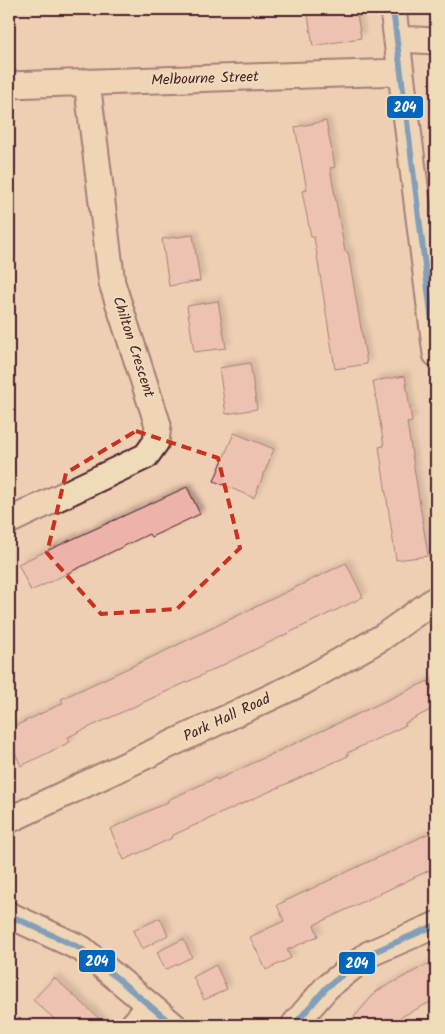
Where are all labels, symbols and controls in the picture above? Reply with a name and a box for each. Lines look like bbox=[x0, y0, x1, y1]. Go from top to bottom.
street label: Melbourne Street bbox=[151, 65, 260, 93]
line badge: 204 bbox=[386, 95, 424, 119]
text: 204 bbox=[394, 97, 417, 119]
street label: Chilton Crescent bbox=[105, 293, 161, 401]
street label: Park Hall Road bbox=[179, 687, 275, 749]
line badge: 204 bbox=[78, 949, 116, 973]
text: 204 bbox=[86, 951, 109, 973]
line badge: 204 bbox=[338, 951, 376, 975]
text: 204 bbox=[346, 953, 369, 975]

